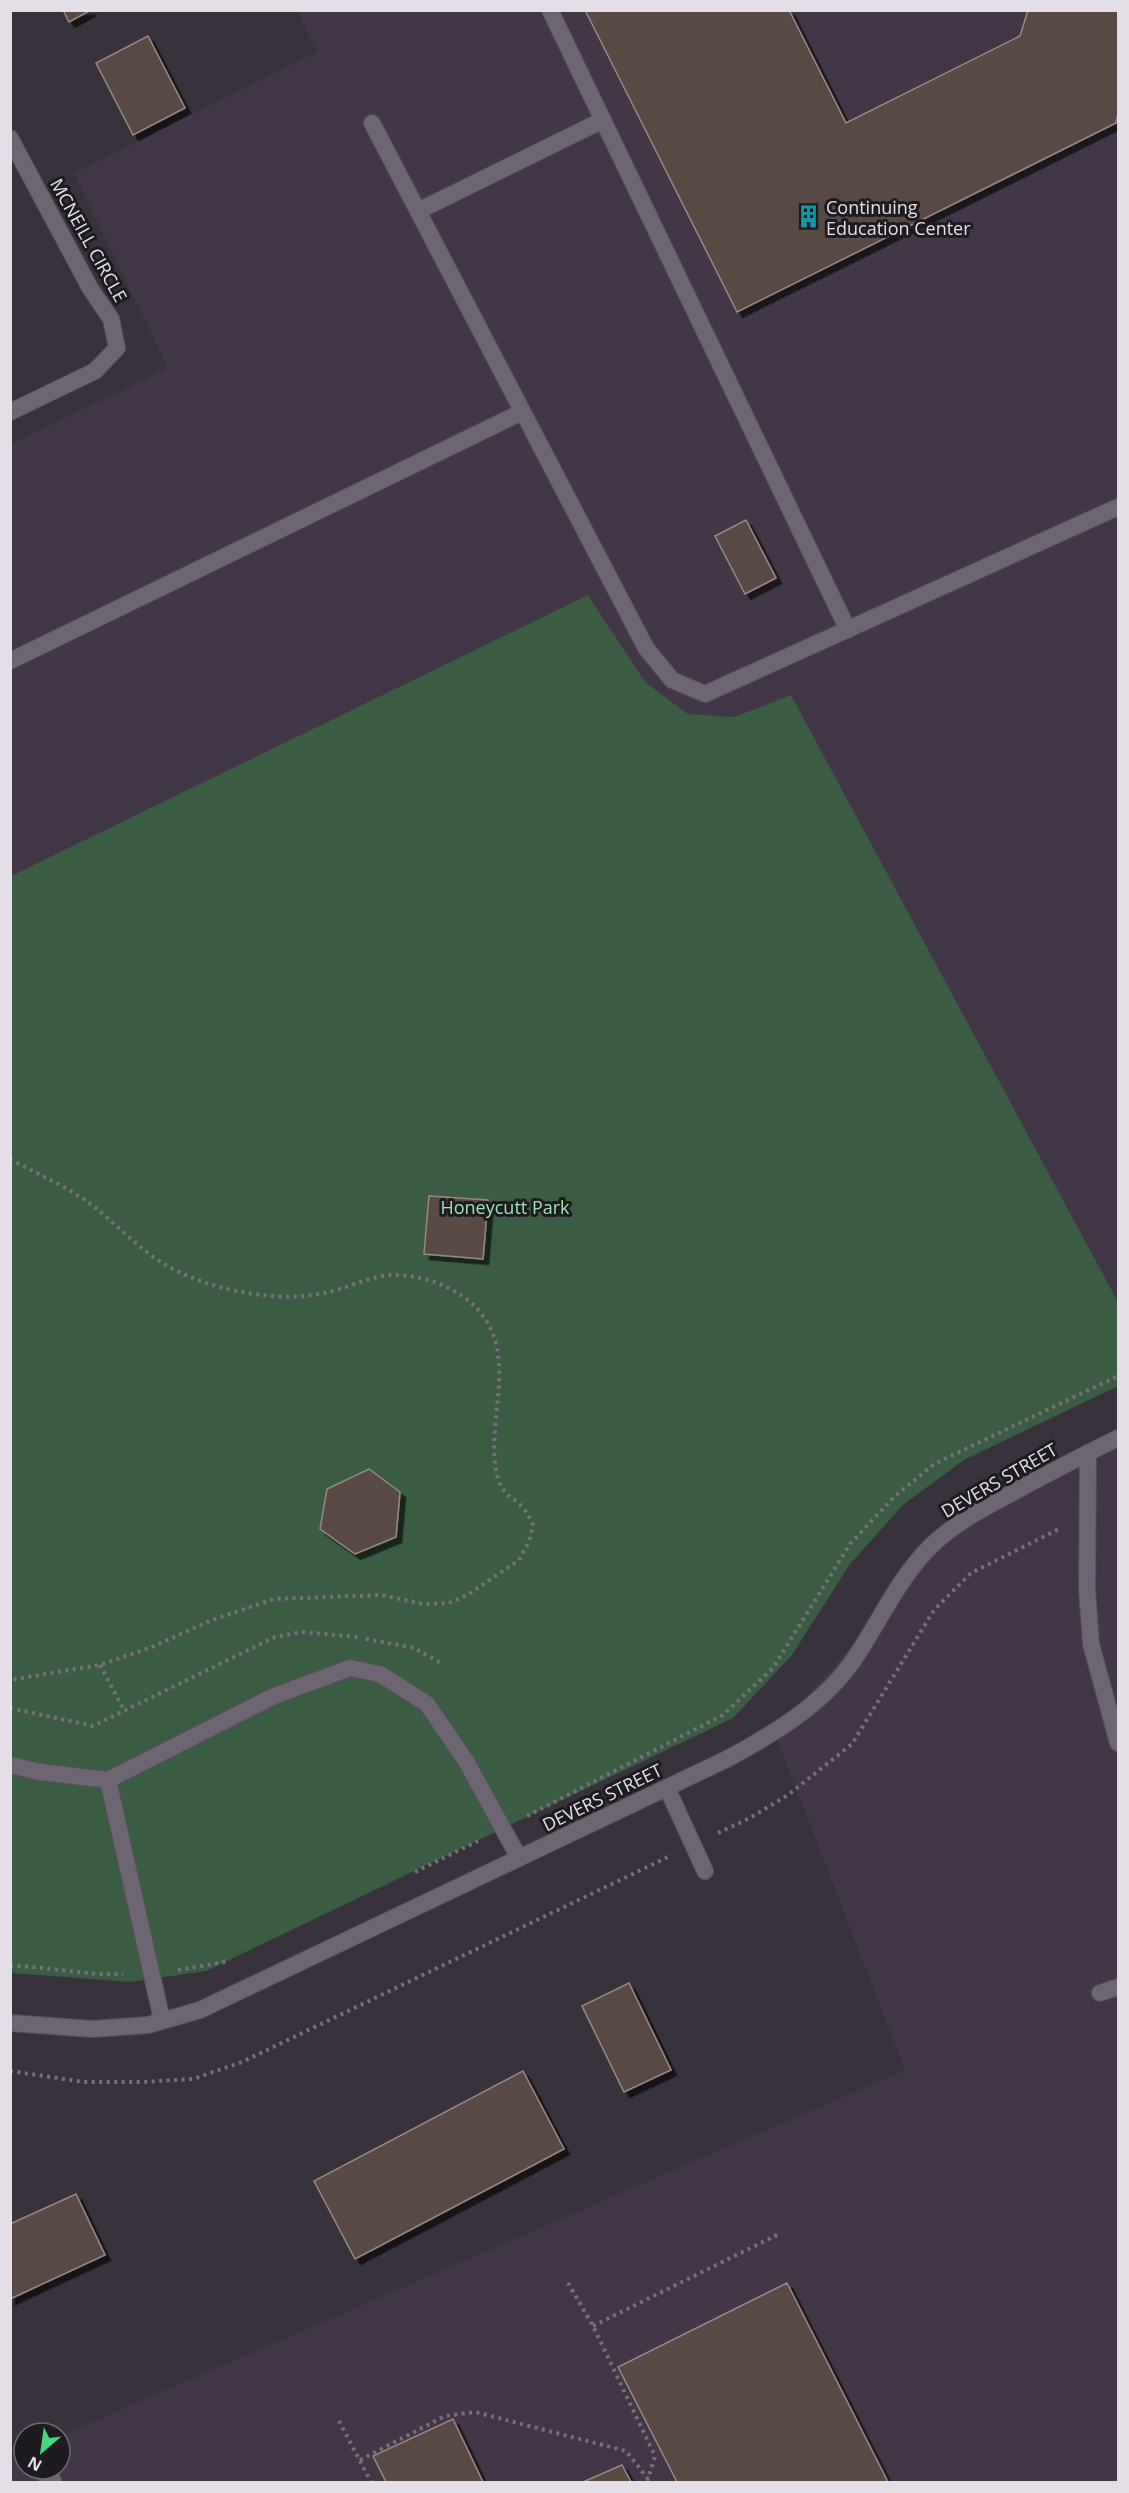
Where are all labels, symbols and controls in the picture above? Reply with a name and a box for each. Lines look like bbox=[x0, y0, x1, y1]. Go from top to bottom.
street label: MCNEILL CIRCLE bbox=[45, 174, 133, 306]
place label: Continuing Education Center bbox=[826, 195, 971, 240]
building icon: Continuing Education Center bbox=[795, 204, 821, 230]
park label: Honeycutt Park bbox=[440, 1195, 570, 1219]
street label: DEVERS STREET bbox=[937, 1437, 1061, 1523]
street label: DEVERS STREET bbox=[538, 1758, 666, 1836]
north arrow bbox=[12, 2421, 72, 2481]
text: N bbox=[24, 2451, 46, 2477]

